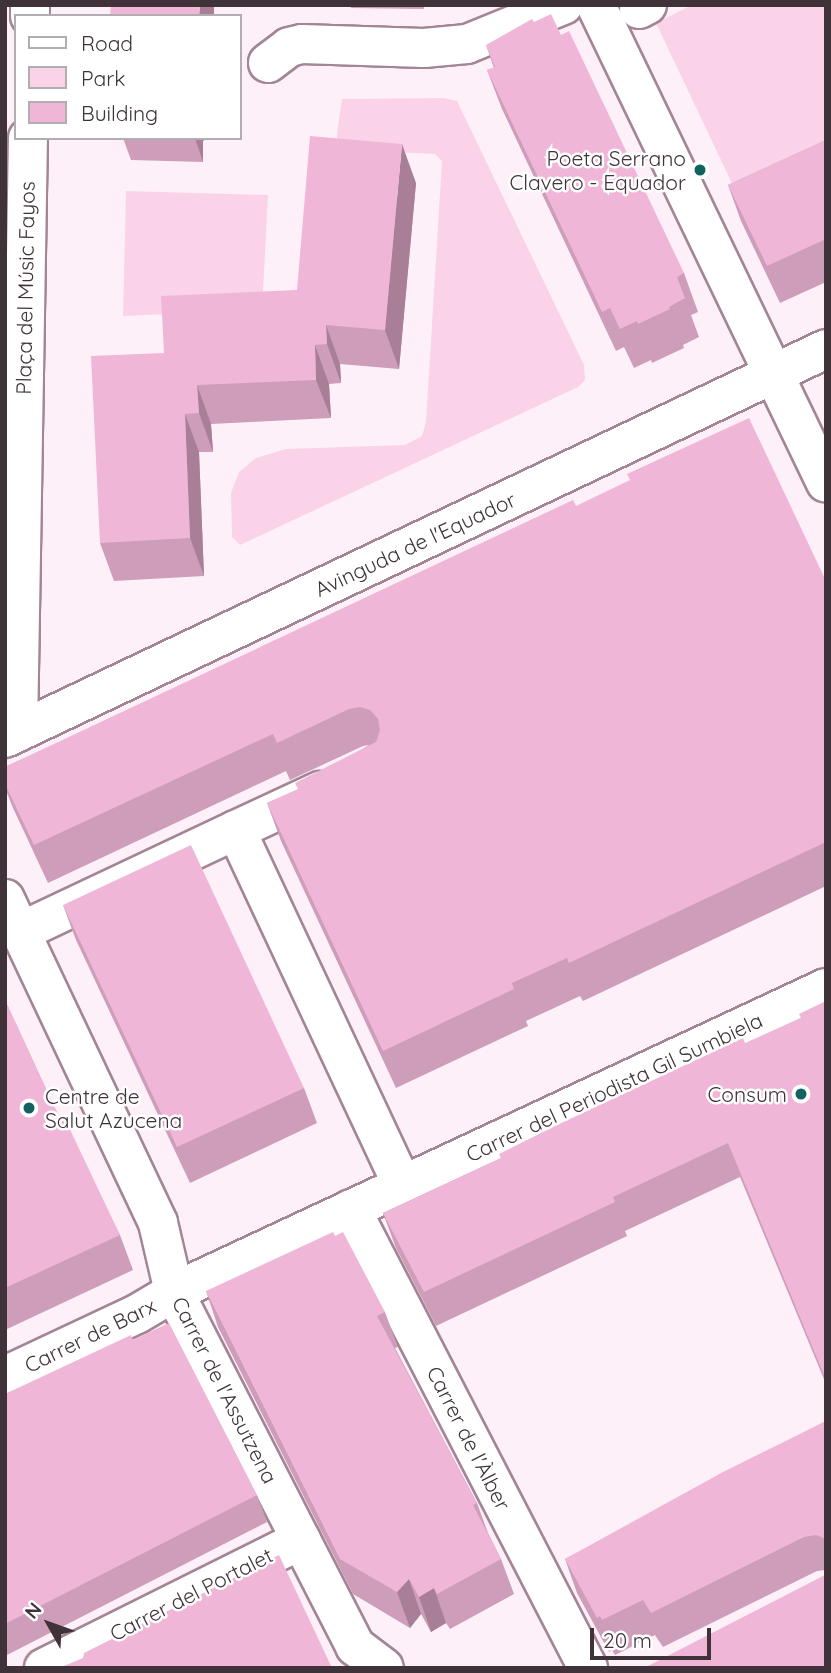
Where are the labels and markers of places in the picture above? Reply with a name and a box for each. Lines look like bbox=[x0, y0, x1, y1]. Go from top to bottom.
place label: Poeta Serrano Clavero - Equador bbox=[509, 145, 686, 195]
marker: Poeta Serrano Clavero - Equador bbox=[692, 162, 708, 178]
place label: Consum bbox=[708, 1081, 787, 1107]
place label: Centre de Salut Azucena bbox=[45, 1083, 182, 1133]
marker: Consum bbox=[793, 1086, 809, 1102]
marker: Centre de Salut Azucena bbox=[19, 1098, 39, 1118]

